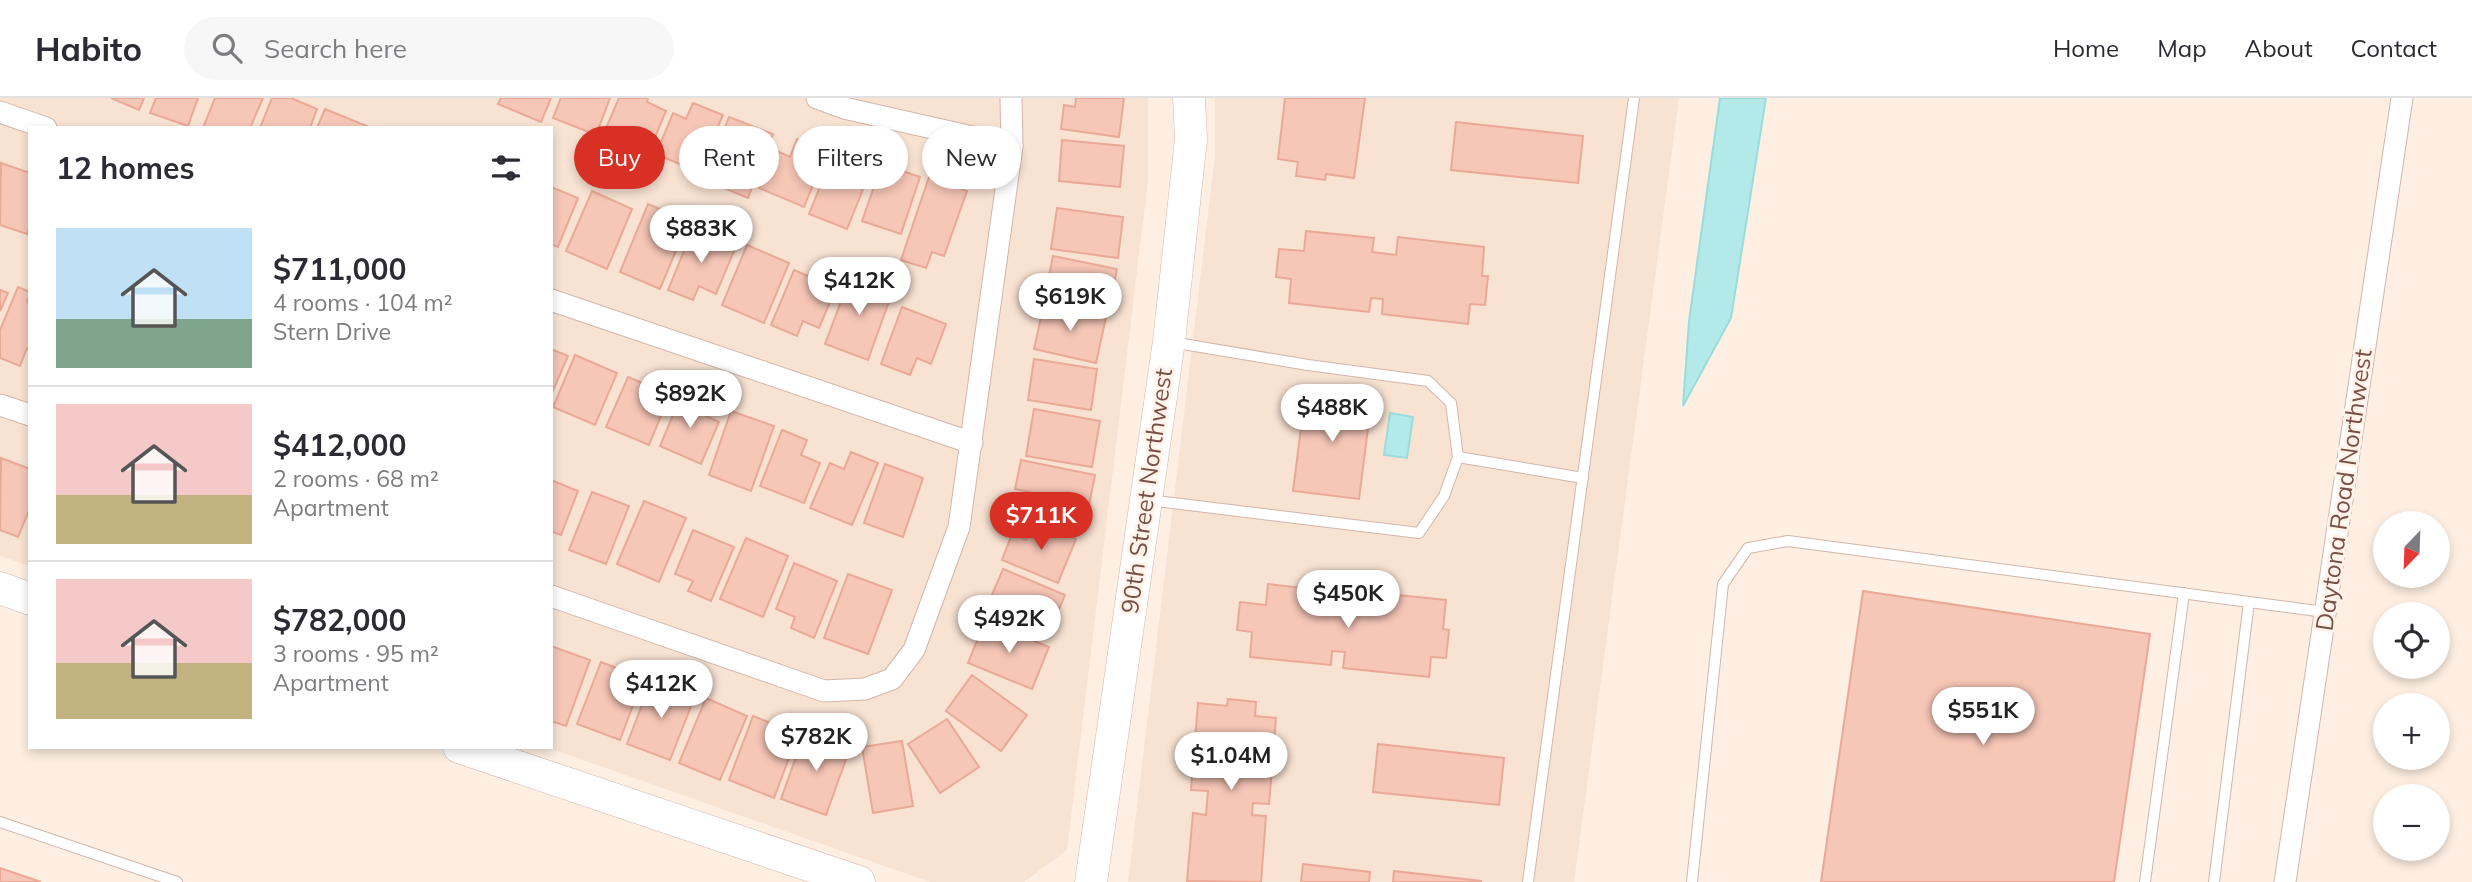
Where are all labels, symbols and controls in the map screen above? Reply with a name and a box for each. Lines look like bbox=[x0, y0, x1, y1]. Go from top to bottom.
search box bbox=[184, 17, 674, 80]
text: Habito bbox=[35, 28, 142, 69]
icon: search bbox=[208, 29, 246, 67]
text: Search here bbox=[264, 32, 407, 65]
text: Home bbox=[2053, 33, 2119, 63]
text: Map bbox=[2157, 33, 2207, 63]
text: About bbox=[2245, 33, 2313, 63]
text: Contact bbox=[2351, 33, 2437, 63]
chip: Buy bbox=[574, 126, 665, 189]
chip: Rent bbox=[679, 126, 779, 189]
chip: Filters bbox=[793, 126, 908, 189]
chip: New bbox=[922, 126, 1021, 189]
text: 12 homes bbox=[56, 149, 195, 187]
icon: filters bbox=[487, 149, 525, 187]
pin: $883K bbox=[652, 206, 750, 265]
text: $883K bbox=[666, 213, 736, 242]
text: $711,000 bbox=[273, 250, 406, 288]
icon: home bbox=[112, 256, 196, 340]
pin: $412K bbox=[810, 258, 908, 317]
text: $412K bbox=[824, 265, 894, 294]
pin: $619K bbox=[1021, 274, 1119, 333]
text: $619K bbox=[1035, 281, 1105, 310]
text: 4 rooms · 104 m² bbox=[273, 288, 453, 317]
text: Stern Drive bbox=[273, 317, 391, 346]
street label: Daytona Road Northwest bbox=[2308, 347, 2378, 633]
street label: 90th Street Northwest bbox=[1114, 366, 1178, 615]
pin: $892K bbox=[641, 370, 739, 430]
text: $892K bbox=[655, 378, 725, 407]
pin: $488K bbox=[1283, 384, 1381, 444]
text: $488K bbox=[1297, 392, 1367, 421]
text: $412,000 bbox=[273, 426, 406, 464]
icon: home bbox=[112, 432, 196, 516]
text: 2 rooms · 68 m² bbox=[273, 464, 439, 493]
pin: $711K bbox=[992, 492, 1090, 552]
text: Apartment bbox=[273, 493, 389, 522]
text: $711K bbox=[1006, 500, 1076, 529]
north arrow bbox=[2373, 511, 2450, 588]
map controls bbox=[2373, 511, 2450, 861]
pin: $450K bbox=[1299, 570, 1397, 630]
text: $450K bbox=[1313, 578, 1383, 607]
pin: $492K bbox=[960, 596, 1058, 655]
text: $782,000 bbox=[273, 601, 406, 639]
button: locate bbox=[2373, 602, 2450, 679]
text: $492K bbox=[974, 603, 1044, 632]
icon: home bbox=[112, 607, 196, 691]
text: 3 rooms · 95 m² bbox=[273, 639, 439, 668]
pin: $412K bbox=[612, 660, 710, 720]
text: Apartment bbox=[273, 668, 389, 697]
text: $412K bbox=[626, 668, 696, 697]
pin: $551K bbox=[1934, 688, 2032, 747]
button: + bbox=[2373, 693, 2450, 770]
text: $551K bbox=[1948, 695, 2018, 724]
pin: $782K bbox=[767, 714, 865, 773]
text: $782K bbox=[781, 721, 851, 750]
pin: $1.04M bbox=[1174, 732, 1288, 792]
text: $1.04M bbox=[1191, 740, 1271, 769]
button: − bbox=[2373, 784, 2450, 861]

